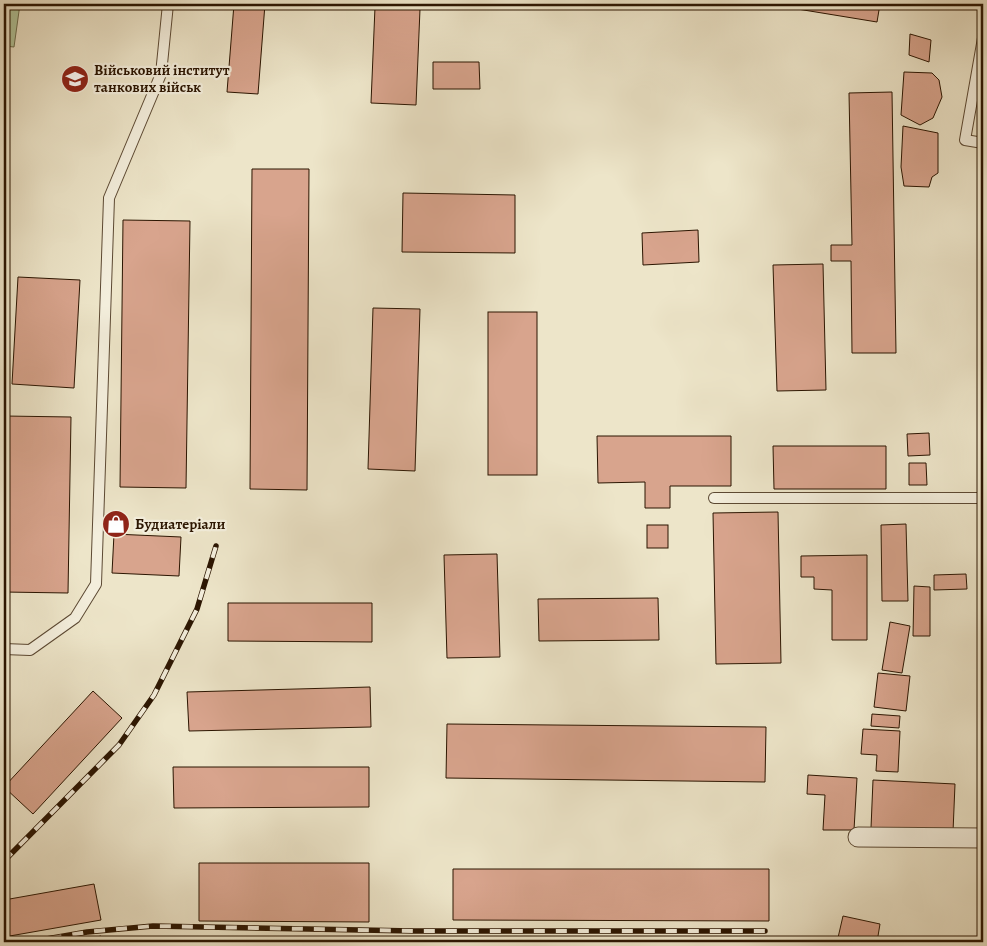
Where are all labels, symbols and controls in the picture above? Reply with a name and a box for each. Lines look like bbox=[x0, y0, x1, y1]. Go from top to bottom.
place label: Військовий інститут танкових військ bbox=[94, 60, 230, 97]
school or university icon: Військовий інститут танкових військ bbox=[60, 64, 90, 94]
shop icon: Будиатеріали bbox=[101, 509, 131, 539]
place label: Будиатеріали bbox=[135, 514, 225, 534]

